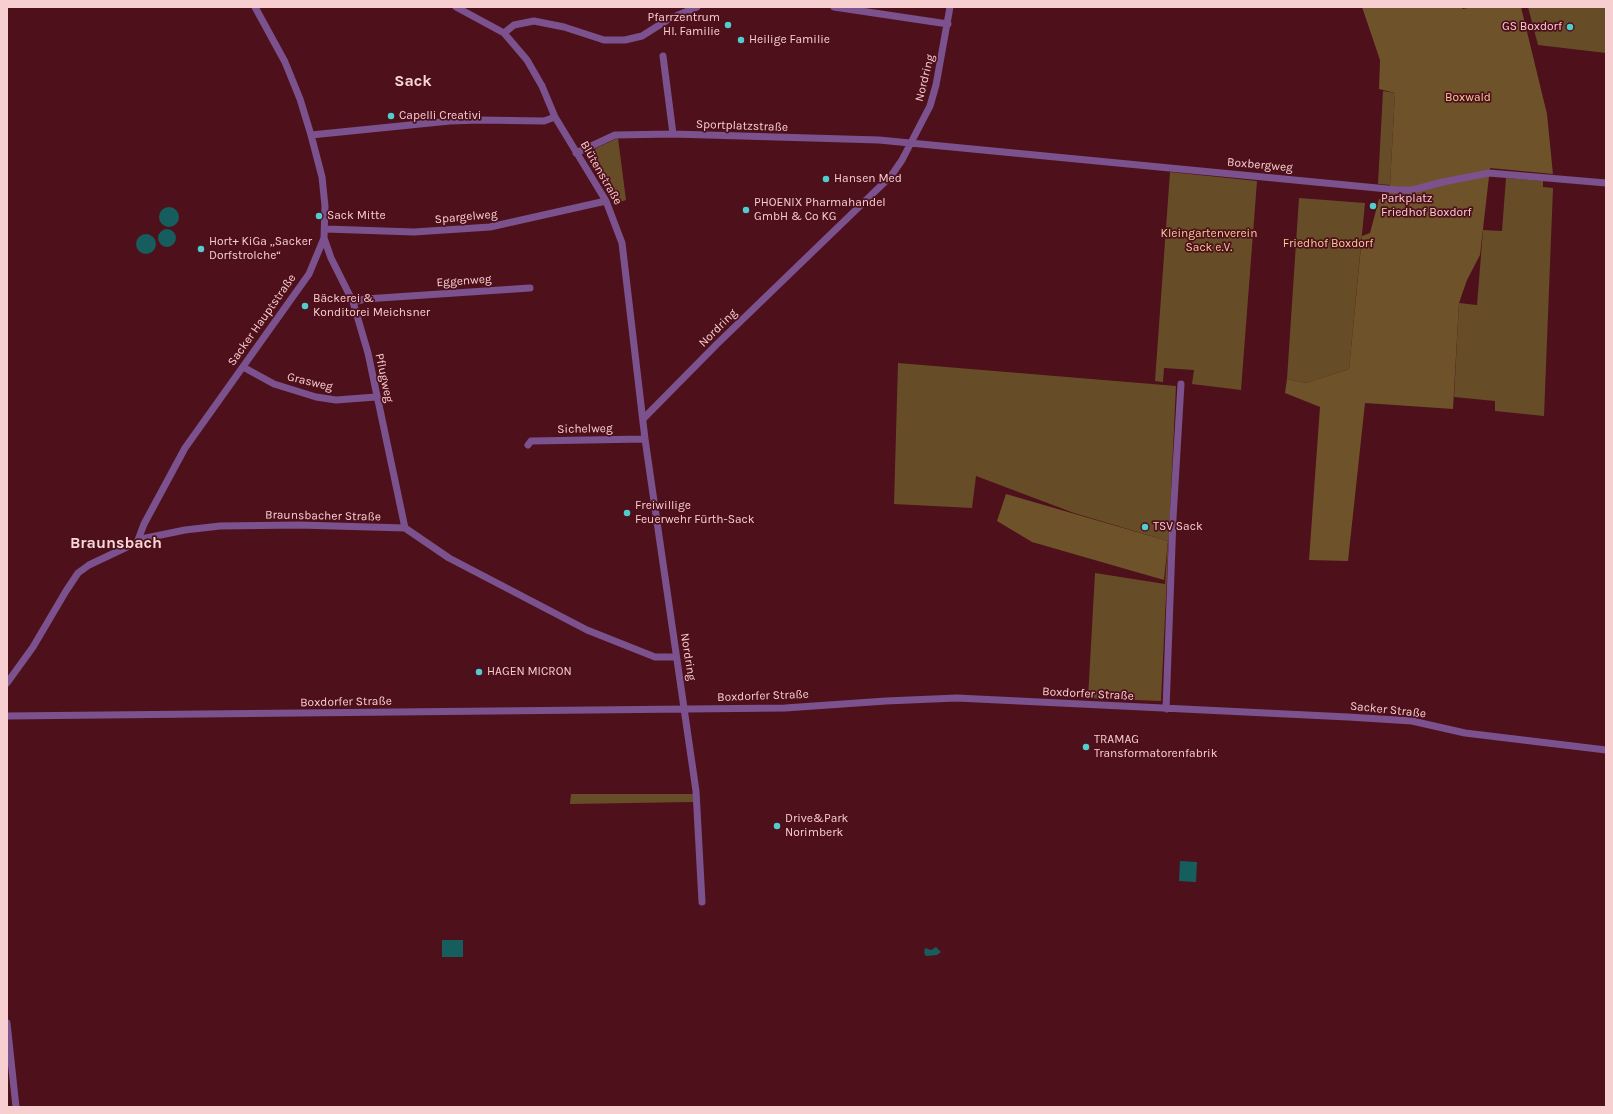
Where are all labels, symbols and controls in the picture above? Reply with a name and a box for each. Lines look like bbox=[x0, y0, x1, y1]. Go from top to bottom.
place label: Pfarrzentrum Hl. Familie bbox=[648, 11, 720, 39]
marker: Pfarrzentrum Hl. Familie bbox=[723, 20, 733, 30]
place label: GS Boxdorf bbox=[1502, 20, 1562, 34]
marker: GS Boxdorf bbox=[1565, 22, 1575, 32]
place label: Heilige Familie bbox=[749, 33, 830, 47]
marker: Heilige Familie bbox=[736, 35, 746, 45]
street label: Nordring bbox=[912, 53, 938, 103]
district label: Sack bbox=[394, 71, 432, 91]
park label: Boxwald bbox=[1445, 91, 1491, 105]
place label: Capelli Creativi bbox=[399, 109, 481, 123]
marker: Capelli Creativi bbox=[386, 111, 396, 121]
street label: Sportplatzstraße bbox=[696, 117, 788, 135]
street label: Blütenstraße bbox=[577, 139, 625, 207]
street label: Boxbergweg bbox=[1227, 155, 1293, 175]
place label: Hansen Med bbox=[834, 172, 902, 186]
marker: Hansen Med bbox=[821, 174, 831, 184]
place label: Parkplatz Friedhof Boxdorf bbox=[1381, 192, 1472, 220]
place label: PHOENIX Pharmahandel GmbH & Co KG bbox=[754, 196, 886, 224]
marker: Parkplatz Friedhof Boxdorf bbox=[1368, 201, 1378, 211]
marker: PHOENIX Pharmahandel GmbH & Co KG bbox=[741, 205, 751, 215]
street label: Spargelweg bbox=[434, 207, 498, 227]
place label: Sack Mitte bbox=[327, 209, 386, 223]
marker: Sack Mitte bbox=[314, 211, 324, 221]
park label: Kleingartenverein Sack e.V. bbox=[1161, 227, 1257, 255]
place label: Hort+ KiGa „Sacker Dorfstrolche“ bbox=[209, 235, 312, 263]
park label: Friedhof Boxdorf bbox=[1283, 237, 1373, 251]
marker: Hort+ KiGa „Sacker Dorfstrolche“ bbox=[196, 244, 206, 254]
street label: Sacker Hauptstraße bbox=[225, 271, 299, 369]
street label: Eggenweg bbox=[436, 272, 492, 290]
place label: Bäckerei & Konditorei Meichsner bbox=[313, 292, 430, 320]
marker: Bäckerei & Konditorei Meichsner bbox=[300, 301, 310, 311]
street label: Nordring bbox=[696, 306, 740, 350]
street label: Pflugweg bbox=[372, 352, 396, 404]
street label: Grasweg bbox=[286, 370, 334, 394]
street label: Sichelweg bbox=[557, 421, 613, 437]
place label: Freiwillige Feuerwehr Fürth-Sack bbox=[635, 499, 755, 527]
street label: Braunsbacher Straße bbox=[265, 508, 381, 524]
marker: Freiwillige Feuerwehr Fürth-Sack bbox=[622, 508, 632, 518]
place label: TSV Sack bbox=[1153, 520, 1203, 534]
marker: TSV Sack bbox=[1140, 522, 1150, 532]
district label: Braunsbach bbox=[70, 533, 162, 553]
street label: Nordring bbox=[677, 632, 699, 682]
place label: HAGEN MICRON bbox=[487, 665, 572, 679]
marker: HAGEN MICRON bbox=[474, 667, 484, 677]
street label: Boxdorfer Straße bbox=[1042, 684, 1134, 704]
street label: Boxdorfer Straße bbox=[717, 687, 809, 705]
street label: Boxdorfer Straße bbox=[300, 694, 392, 710]
street label: Sacker Straße bbox=[1349, 699, 1427, 721]
place label: TRAMAG Transformatorenfabrik bbox=[1094, 733, 1217, 761]
marker: TRAMAG Transformatorenfabrik bbox=[1081, 742, 1091, 752]
place label: Drive&Park Norimberk bbox=[785, 812, 848, 840]
marker: Drive&Park Norimberk bbox=[772, 821, 782, 831]

